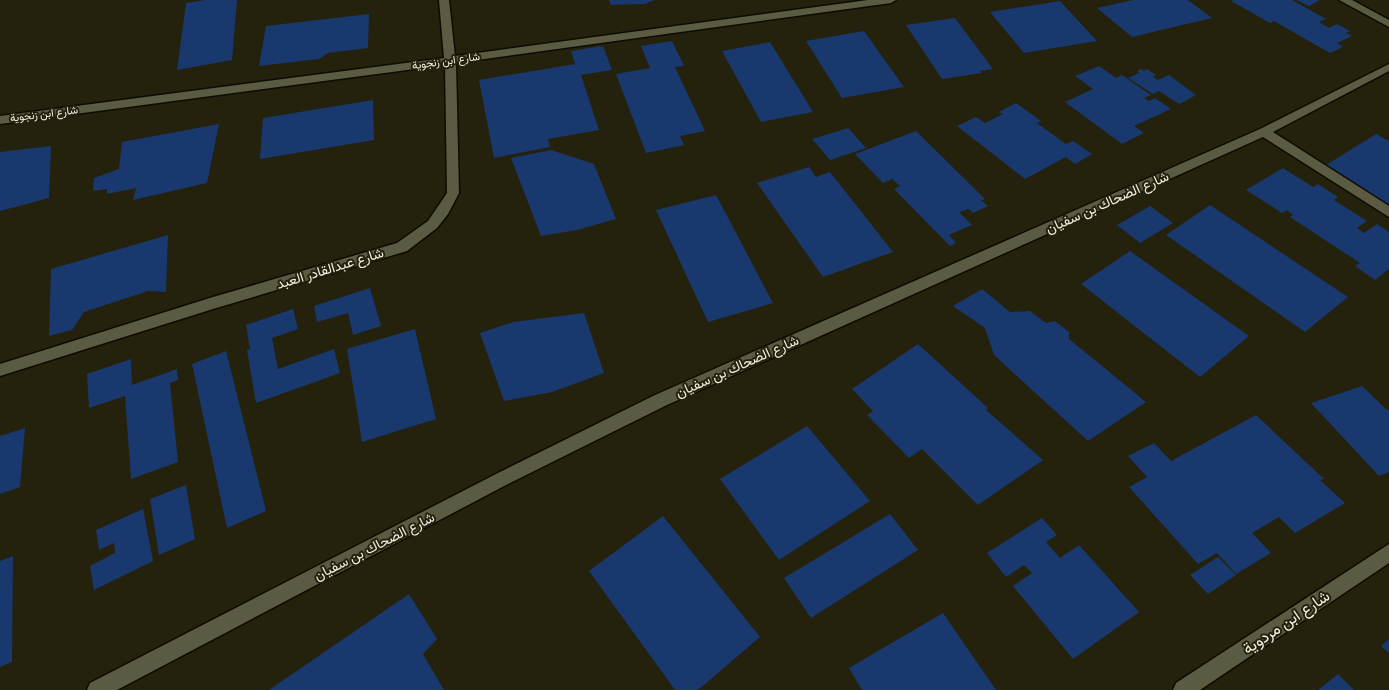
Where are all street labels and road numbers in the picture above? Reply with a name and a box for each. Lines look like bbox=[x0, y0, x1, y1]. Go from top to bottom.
street label: شارع ابن زنجوية bbox=[411, 50, 481, 73]
street label: شارع ابن زنجوية bbox=[9, 103, 79, 126]
street label: شارع الضحاك بن سفيان bbox=[1043, 168, 1172, 239]
street label: شارع عبدالقادر العبد bbox=[274, 244, 386, 295]
street label: شارع الضحاك بن سفيان bbox=[673, 332, 802, 403]
street label: شارع الضحاك بن سفيان bbox=[311, 509, 438, 586]
street label: شارع ابن مردوية bbox=[1239, 586, 1334, 660]

